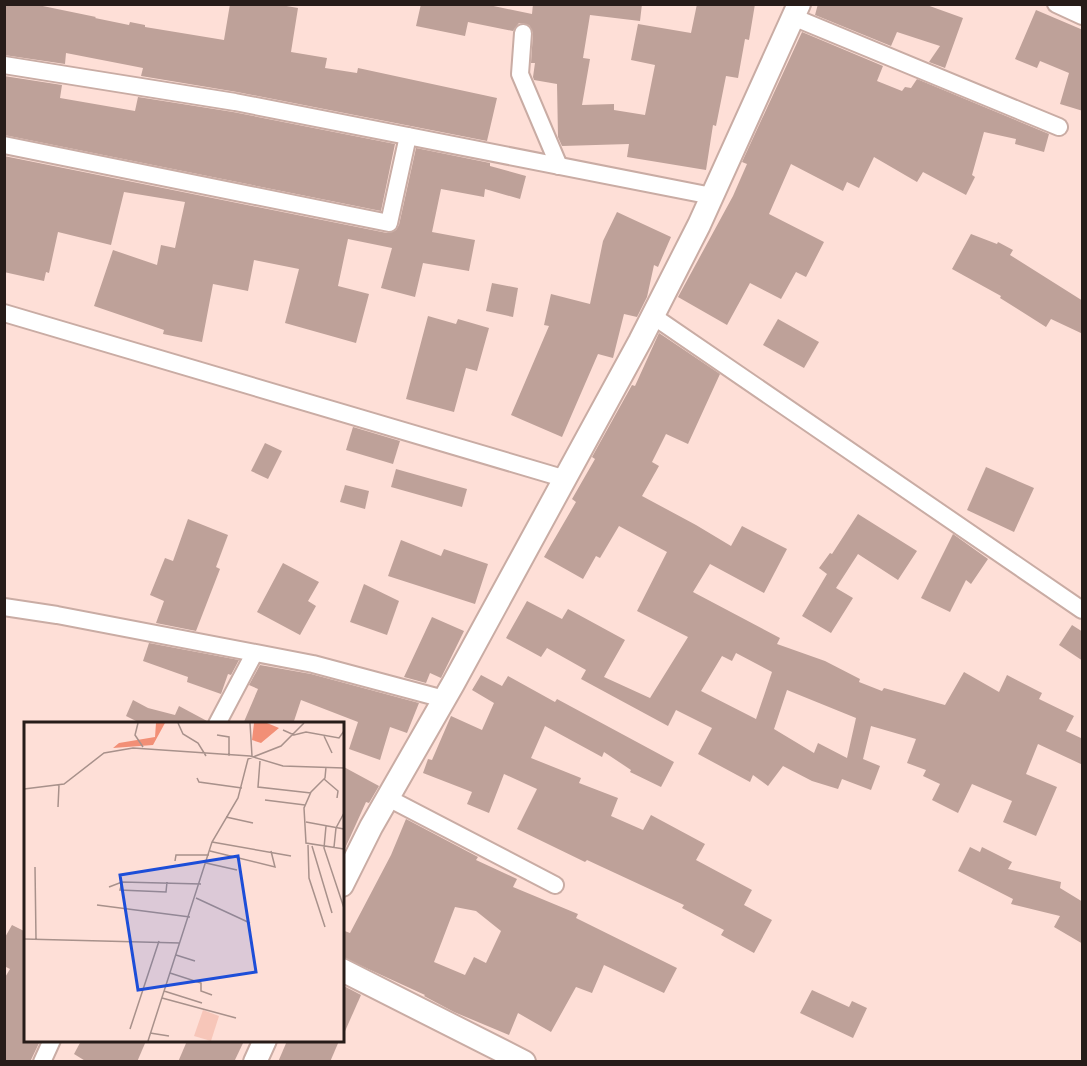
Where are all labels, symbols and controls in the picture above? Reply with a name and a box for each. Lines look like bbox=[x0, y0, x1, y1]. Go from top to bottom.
inset map bbox=[24, 722, 344, 1042]

